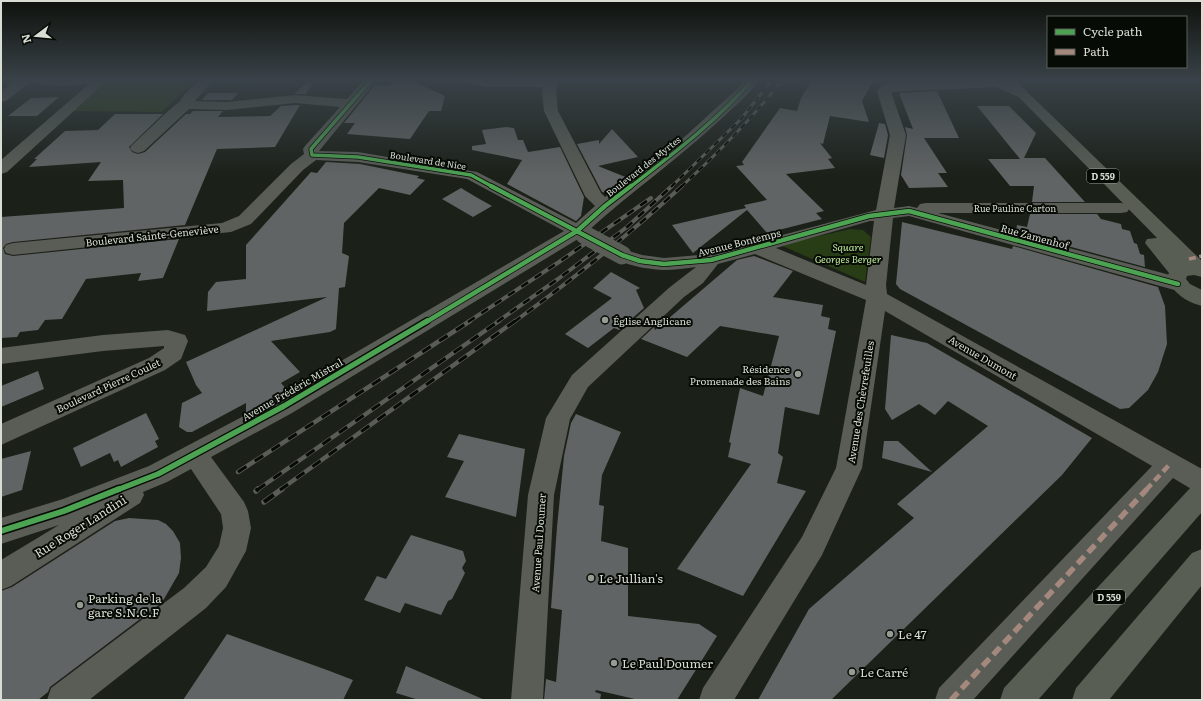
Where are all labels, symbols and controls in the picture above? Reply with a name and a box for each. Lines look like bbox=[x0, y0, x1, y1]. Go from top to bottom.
north arrow bbox=[16, 16, 56, 56]
legend bbox=[1047, 16, 1187, 68]
text: Cycle path bbox=[1083, 22, 1143, 40]
text: N bbox=[16, 32, 34, 46]
text: Path bbox=[1083, 42, 1109, 60]
street label: Boulevard des Myrtes bbox=[603, 132, 683, 200]
street label: Boulevard de Nice bbox=[389, 147, 467, 173]
road number: D 559 bbox=[1087, 169, 1119, 183]
street label: Rue Pauline Carton bbox=[974, 201, 1056, 215]
street label: Rue Zamenhof bbox=[999, 220, 1072, 253]
street label: Boulevard Sainte-Geneviève bbox=[85, 221, 219, 249]
street label: Avenue Bontemps bbox=[696, 224, 783, 260]
park label: Square Georges Berger bbox=[815, 239, 882, 266]
place label: Église Anglicane bbox=[613, 313, 691, 328]
marker: Église Anglicane bbox=[600, 315, 610, 325]
street label: Avenue Dumont bbox=[946, 331, 1020, 383]
street label: Avenue des Chèvrefeuilles bbox=[843, 339, 877, 464]
street label: Boulevard Pierre Coulet bbox=[53, 354, 163, 416]
street label: Avenue Frédéric Mistral bbox=[239, 354, 346, 424]
place label: Résidence Promenade des Bains bbox=[690, 361, 790, 388]
marker: Résidence Promenade des Bains bbox=[793, 369, 803, 379]
street label: Rue Roger Landini bbox=[30, 490, 130, 562]
street label: Avenue Paul Doumer bbox=[527, 493, 549, 593]
place label: Le Jullian's bbox=[599, 569, 664, 587]
marker: Le Jullian's bbox=[586, 573, 596, 583]
place label: Parking de la gare S.N.C.F bbox=[88, 589, 162, 621]
road number: D 559 bbox=[1093, 590, 1125, 604]
marker: Parking de la gare S.N.C.F bbox=[75, 600, 85, 610]
place label: Le 47 bbox=[898, 625, 927, 643]
marker: Le 47 bbox=[885, 629, 895, 639]
place label: Le Paul Doumer bbox=[622, 654, 713, 672]
marker: Le Paul Doumer bbox=[609, 658, 619, 668]
place label: Le Carré bbox=[860, 663, 908, 681]
marker: Le Carré bbox=[847, 667, 857, 677]

